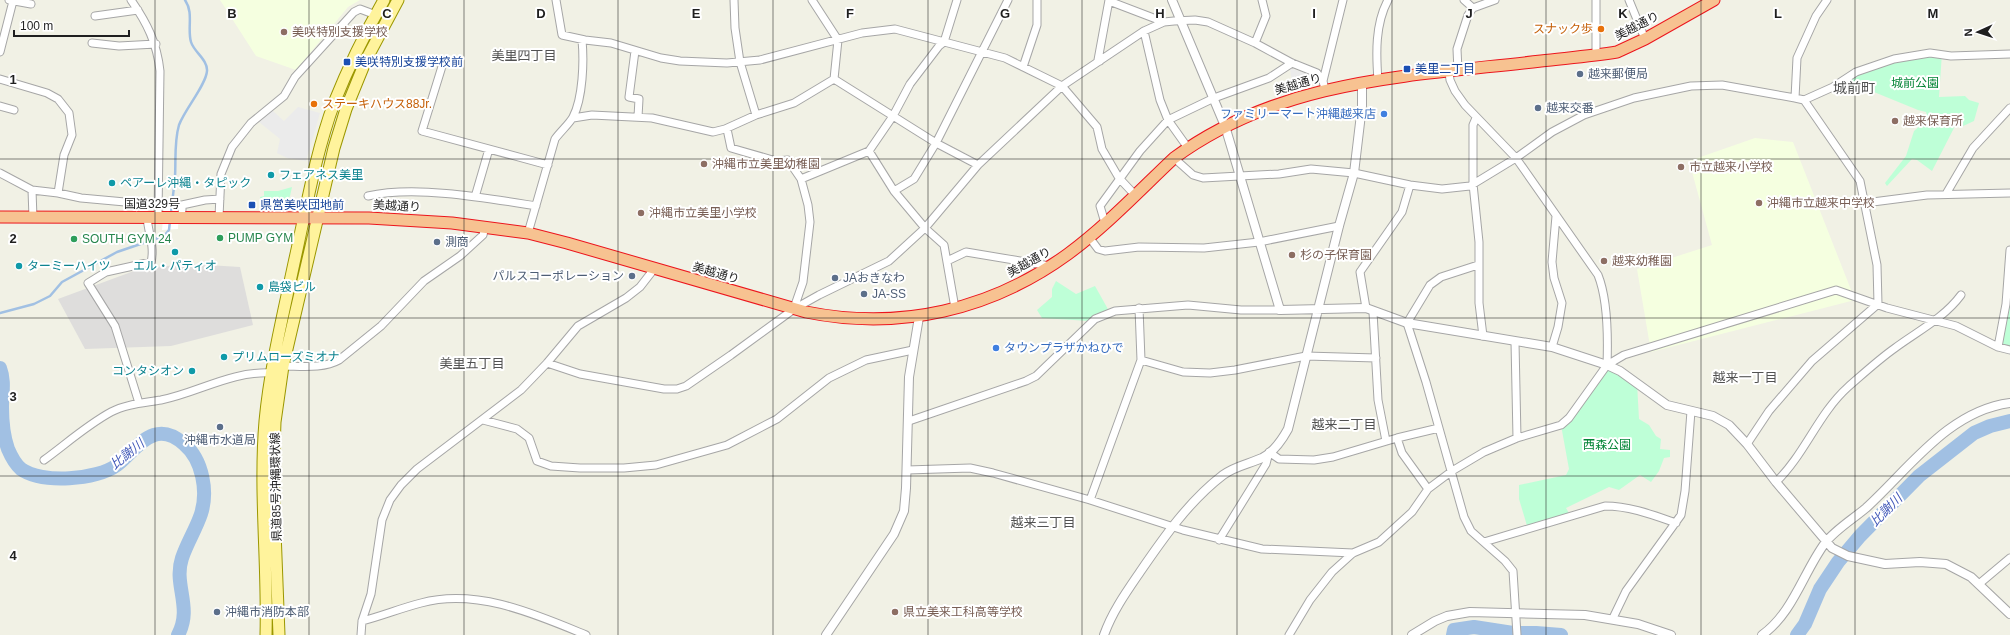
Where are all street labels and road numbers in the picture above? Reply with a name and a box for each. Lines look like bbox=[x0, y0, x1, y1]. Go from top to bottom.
street label: 美越通り bbox=[1612, 9, 1662, 43]
street label: 美越通り bbox=[1273, 71, 1323, 97]
street label: 国道329号 bbox=[124, 197, 180, 211]
street label: 美越通り bbox=[373, 198, 421, 214]
street label: 美越通り bbox=[1005, 244, 1053, 280]
street label: 美越通り bbox=[691, 260, 741, 286]
street label: 県道85号沖縄環状線 bbox=[268, 432, 284, 542]

